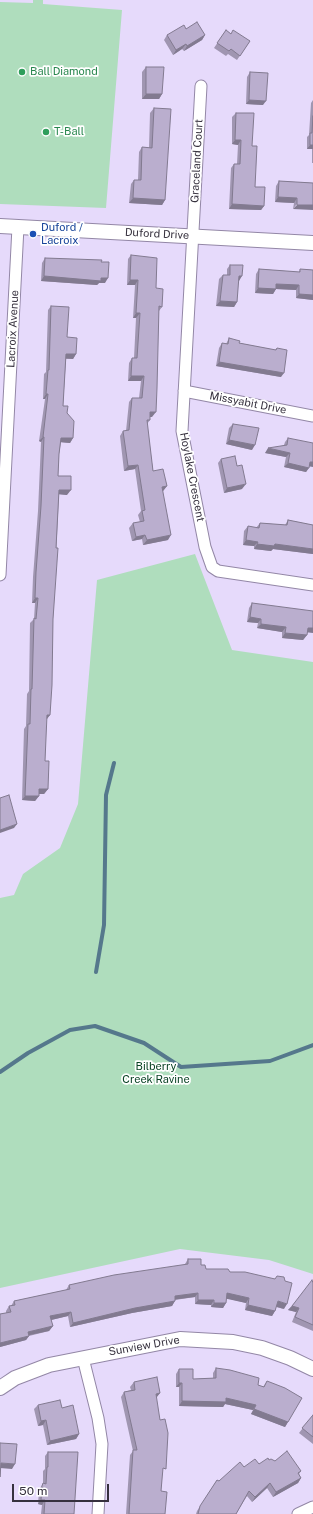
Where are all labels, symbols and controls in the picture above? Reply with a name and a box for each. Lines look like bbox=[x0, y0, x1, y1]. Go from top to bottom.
place label: Ball Diamond bbox=[30, 65, 98, 79]
marker: Ball Diamond bbox=[17, 67, 27, 77]
street label: Graceland Court bbox=[188, 119, 206, 203]
place label: T-Ball bbox=[54, 125, 84, 139]
marker: T-Ball bbox=[41, 127, 51, 137]
place label: Duford / Lacroix bbox=[41, 221, 83, 247]
street label: Duford Drive bbox=[125, 226, 189, 242]
marker: Duford / Lacroix bbox=[28, 229, 38, 239]
street label: Lacroix Avenue bbox=[4, 290, 22, 368]
street label: Missyabit Drive bbox=[208, 389, 288, 417]
street label: Hoylake Crescent bbox=[177, 431, 207, 523]
park label: Bilberry Creek Ravine bbox=[122, 1060, 190, 1086]
street label: Sunview Drive bbox=[107, 1333, 181, 1359]
scale bar bbox=[14, 1476, 111, 1502]
text: 50 m bbox=[19, 1484, 47, 1498]

